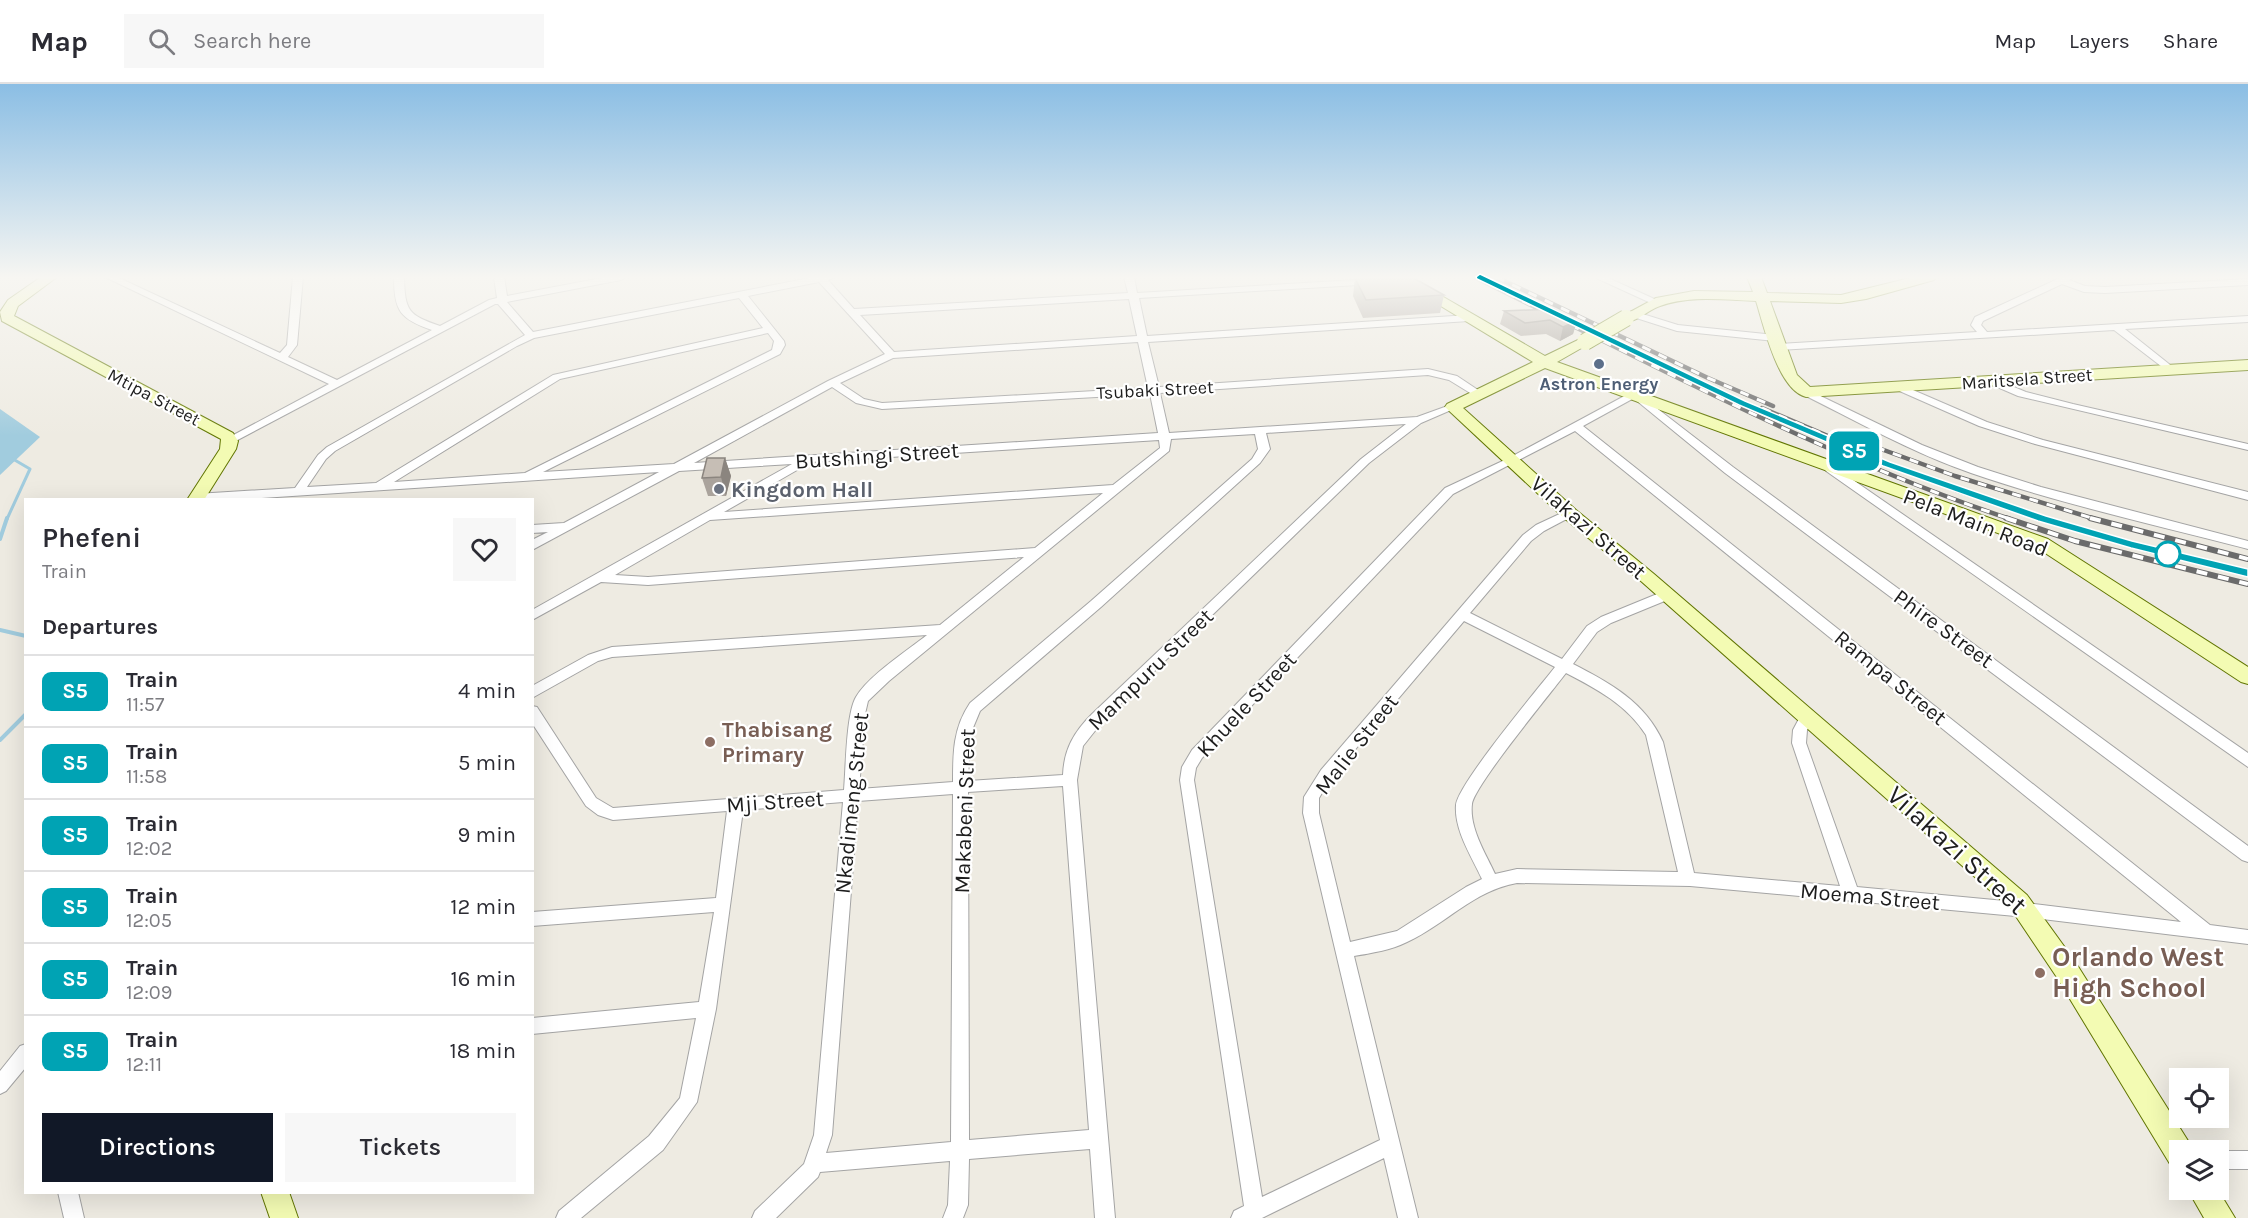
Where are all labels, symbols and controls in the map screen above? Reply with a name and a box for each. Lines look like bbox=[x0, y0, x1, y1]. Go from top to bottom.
search box bbox=[124, 14, 544, 68]
text: Map bbox=[30, 25, 88, 58]
icon: search bbox=[145, 25, 178, 58]
text: Search here bbox=[193, 28, 311, 54]
text: Map bbox=[1994, 29, 2036, 53]
text: Layers bbox=[2069, 29, 2130, 53]
text: Share bbox=[2163, 29, 2218, 53]
marker: Astron Energy bbox=[1592, 357, 1606, 371]
street label: Mtipa Street bbox=[104, 363, 204, 431]
street label: Maritsela Street bbox=[1961, 363, 2093, 395]
place label: Astron Energy bbox=[1540, 373, 1658, 395]
street label: Tsubaki Street bbox=[1096, 376, 1214, 404]
line badge: S5 bbox=[1827, 432, 1881, 470]
street label: Butshingi Street bbox=[794, 437, 960, 475]
text: S5 bbox=[1841, 439, 1867, 463]
street label: Vilakazi Street bbox=[1525, 471, 1651, 585]
place label: Kingdom Hall bbox=[731, 477, 873, 503]
marker: Kingdom Hall bbox=[712, 482, 726, 496]
street label: Pela Main Road bbox=[1899, 483, 2052, 563]
button: heart bbox=[453, 518, 516, 581]
text: Phefeni bbox=[42, 521, 141, 554]
unlabelled marker bbox=[2155, 541, 2181, 567]
text: Train bbox=[42, 560, 87, 583]
street label: Phire Street bbox=[1888, 584, 1998, 674]
street label: Mampuru Street bbox=[1083, 603, 1219, 736]
text: Departures bbox=[42, 614, 158, 640]
street label: Rampa Street bbox=[1829, 625, 1952, 731]
street label: Khuele Street bbox=[1191, 647, 1302, 763]
text: Train bbox=[126, 667, 178, 693]
text: 4 min bbox=[458, 678, 516, 704]
text: S5 bbox=[62, 679, 88, 703]
street label: Malie Street bbox=[1309, 689, 1404, 800]
text: 11:57 bbox=[126, 693, 165, 716]
street label: Nkadimeng Street bbox=[830, 711, 874, 895]
place label: Thabisang Primary bbox=[722, 717, 832, 768]
street label: Makabeni Street bbox=[949, 728, 981, 894]
marker: Thabisang Primary bbox=[703, 735, 717, 749]
text: Train bbox=[126, 739, 178, 765]
text: 5 min bbox=[458, 750, 516, 776]
text: S5 bbox=[62, 751, 88, 775]
text: 11:58 bbox=[126, 765, 167, 788]
street label: Vilakazi Street bbox=[1880, 779, 2034, 921]
street label: Mji Street bbox=[725, 786, 825, 818]
text: Train bbox=[126, 811, 178, 837]
text: 9 min bbox=[458, 822, 516, 848]
text: S5 bbox=[62, 823, 88, 847]
text: 12:02 bbox=[126, 837, 172, 860]
street label: Moema Street bbox=[1799, 878, 1941, 916]
text: Train bbox=[126, 883, 178, 909]
text: 12 min bbox=[450, 894, 516, 920]
text: S5 bbox=[62, 895, 88, 919]
text: 12:05 bbox=[126, 909, 172, 932]
place label: Orlando West High School bbox=[2052, 941, 2224, 1004]
text: Train bbox=[126, 955, 178, 981]
text: 16 min bbox=[450, 966, 516, 992]
marker: Orlando West High School bbox=[2033, 966, 2047, 980]
text: S5 bbox=[62, 967, 88, 991]
text: 12:09 bbox=[126, 981, 172, 1004]
text: Train bbox=[126, 1027, 178, 1053]
text: 18 min bbox=[450, 1038, 516, 1064]
text: S5 bbox=[62, 1039, 88, 1063]
text: 12:11 bbox=[126, 1053, 162, 1076]
map controls bbox=[2169, 1068, 2229, 1200]
button: locate bbox=[2169, 1068, 2229, 1128]
button: Directions bbox=[42, 1113, 273, 1182]
button: Tickets bbox=[285, 1113, 516, 1182]
button: layers bbox=[2169, 1140, 2229, 1200]

